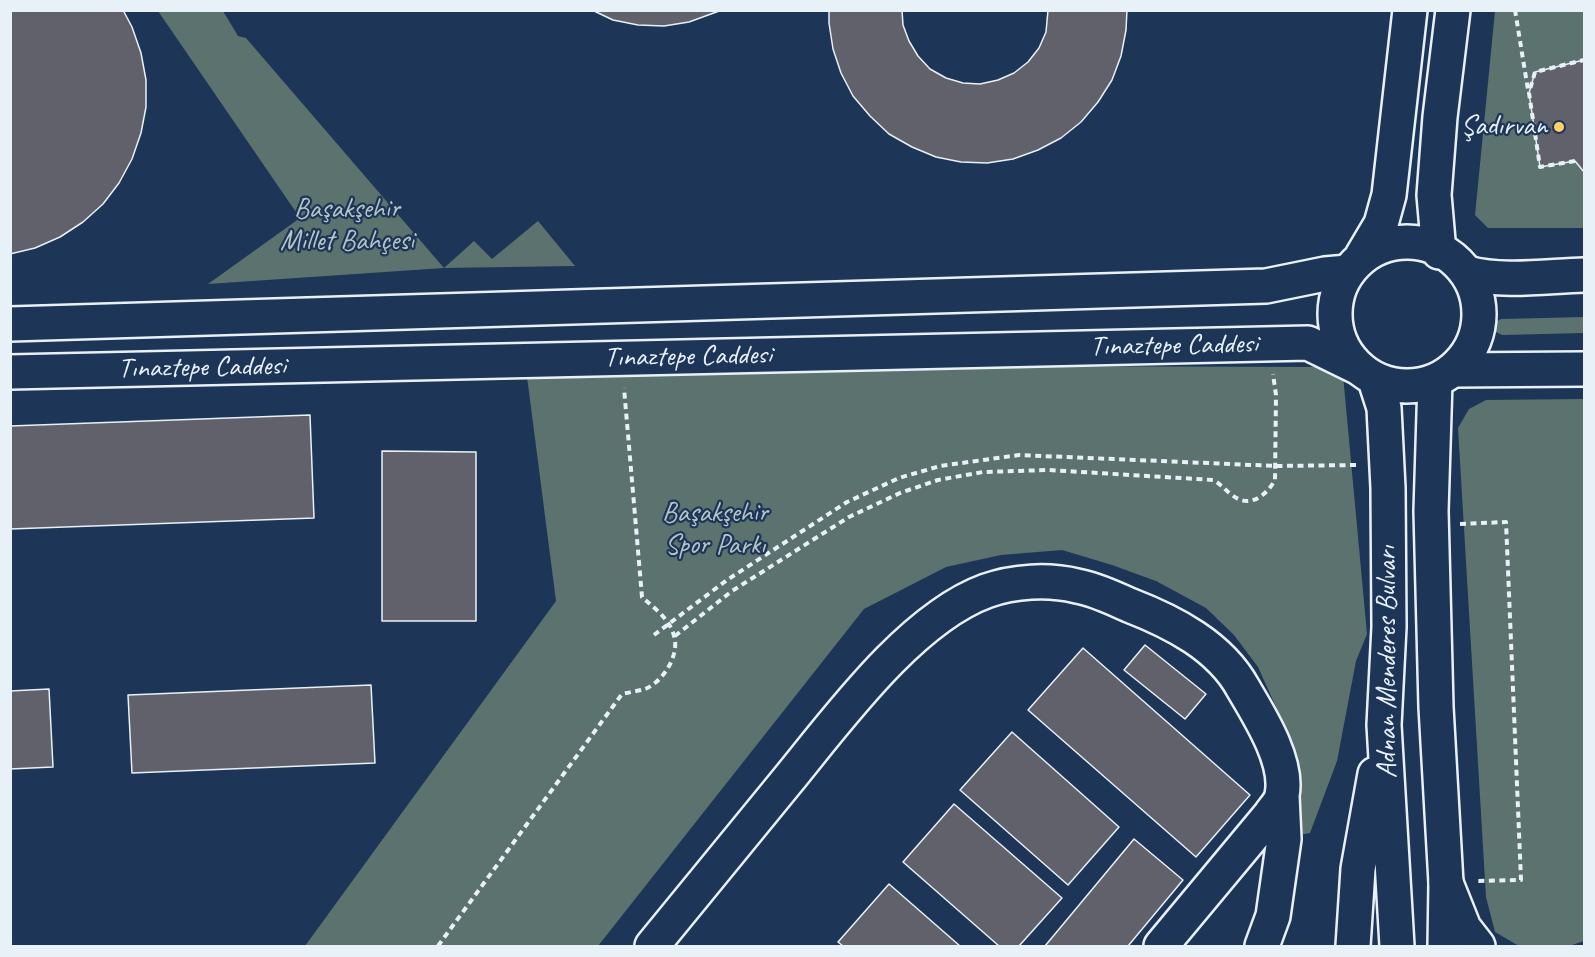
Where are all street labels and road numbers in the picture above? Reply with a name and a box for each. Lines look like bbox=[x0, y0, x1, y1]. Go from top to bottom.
street label: Tınaztepe Caddesi bbox=[1090, 328, 1258, 364]
street label: Tınaztepe Caddesi bbox=[604, 339, 772, 375]
street label: Tınaztepe Caddesi bbox=[118, 350, 286, 386]
street label: Adnan Menderes Bulvarı bbox=[1371, 546, 1405, 778]

